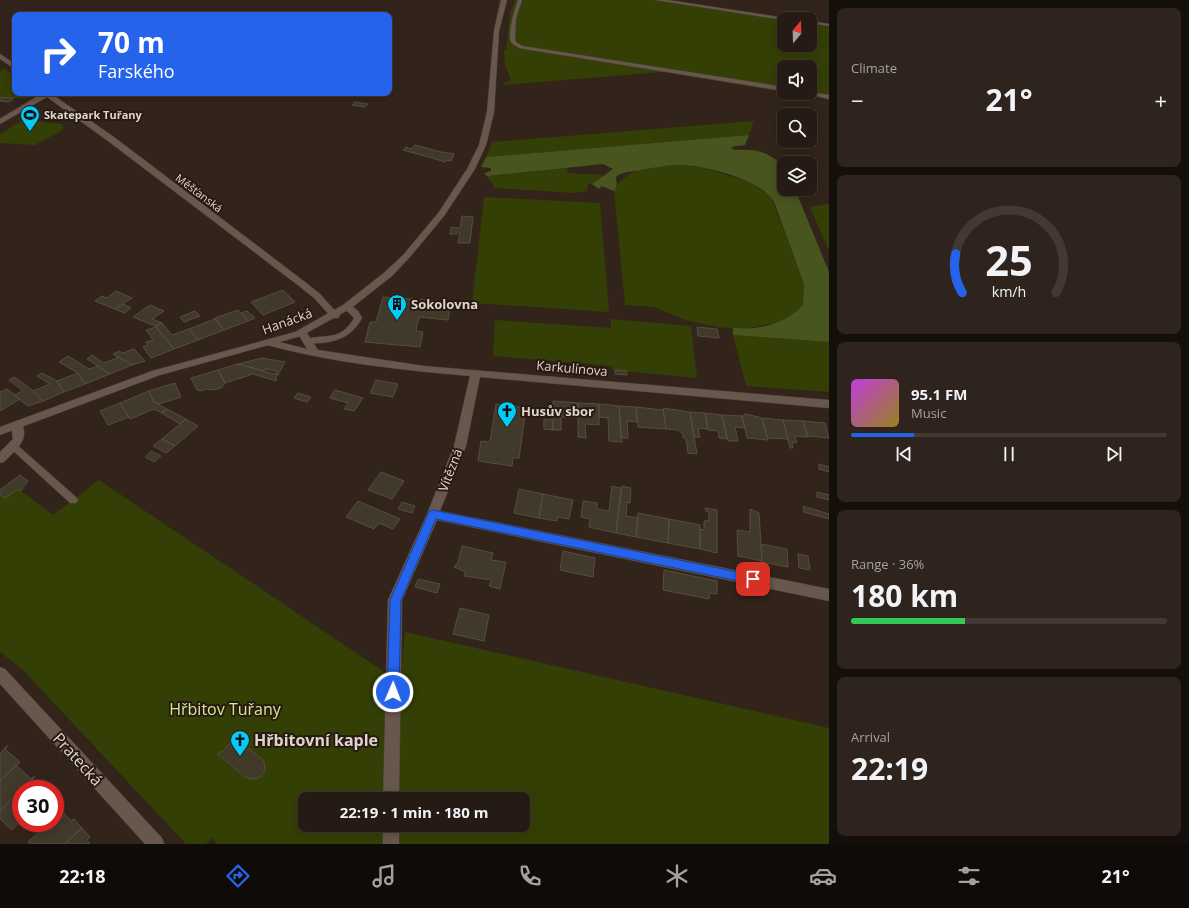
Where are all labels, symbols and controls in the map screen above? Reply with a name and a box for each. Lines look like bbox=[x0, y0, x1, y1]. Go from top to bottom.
north arrow bbox=[777, 12, 817, 52]
map controls bbox=[777, 12, 817, 196]
text: 70 m bbox=[98, 23, 165, 61]
icon: right bbox=[32, 28, 84, 80]
text: Farského bbox=[98, 59, 175, 83]
text: Climate bbox=[851, 59, 897, 77]
button: sound bbox=[777, 60, 817, 100]
text: 21° bbox=[985, 79, 1033, 120]
text: − bbox=[851, 85, 864, 115]
text: + bbox=[1154, 85, 1167, 115]
sports icon: Skatepark Tuřany bbox=[19, 104, 41, 132]
place label: Skatepark Tuřany bbox=[44, 107, 143, 122]
button: search bbox=[777, 108, 817, 148]
button: layers bbox=[777, 156, 817, 196]
street label: Měšťanská bbox=[173, 170, 226, 215]
text: 25 bbox=[985, 232, 1033, 288]
text: km/h bbox=[992, 281, 1026, 300]
building icon: Sokolovna bbox=[386, 293, 408, 321]
place label: Sokolovna bbox=[411, 295, 478, 313]
street label: Hanácká bbox=[259, 304, 315, 338]
street label: Karkulínova bbox=[536, 356, 608, 380]
text: 95.1 FM bbox=[911, 384, 967, 404]
church icon: Husův sbor bbox=[496, 400, 518, 428]
place label: Husův sbor bbox=[521, 402, 594, 420]
text: Music bbox=[911, 404, 946, 422]
icon: previous bbox=[893, 443, 915, 465]
icon: pause bbox=[998, 443, 1020, 465]
icon: next bbox=[1103, 443, 1125, 465]
street label: Vítězná bbox=[434, 446, 466, 494]
text: Range · 36% bbox=[851, 555, 924, 573]
pin bbox=[736, 562, 770, 596]
icon: arrive bbox=[742, 568, 764, 590]
text: 180 km bbox=[851, 575, 958, 616]
position arrow bbox=[372, 671, 414, 713]
park label: Hřbitov Tuřany bbox=[169, 698, 282, 720]
street label: Pratecká bbox=[48, 728, 108, 790]
text: Arrival bbox=[851, 728, 890, 746]
church icon: Hřbitovní kaple bbox=[229, 729, 251, 757]
place label: Hřbitovní kaple bbox=[254, 729, 378, 751]
text: 22:19 bbox=[851, 748, 928, 789]
speed limit sign: 30 bbox=[12, 780, 64, 832]
text: 22:19 · 1 min · 180 m bbox=[340, 802, 488, 822]
icon: directions bbox=[224, 862, 252, 890]
icon: music bbox=[370, 862, 398, 890]
icon: phone bbox=[516, 862, 544, 890]
icon: climate bbox=[663, 862, 691, 890]
icon: car bbox=[809, 862, 837, 890]
icon: filters bbox=[955, 862, 983, 890]
text: 22:18 bbox=[59, 864, 105, 888]
text: 21° bbox=[1102, 864, 1130, 888]

